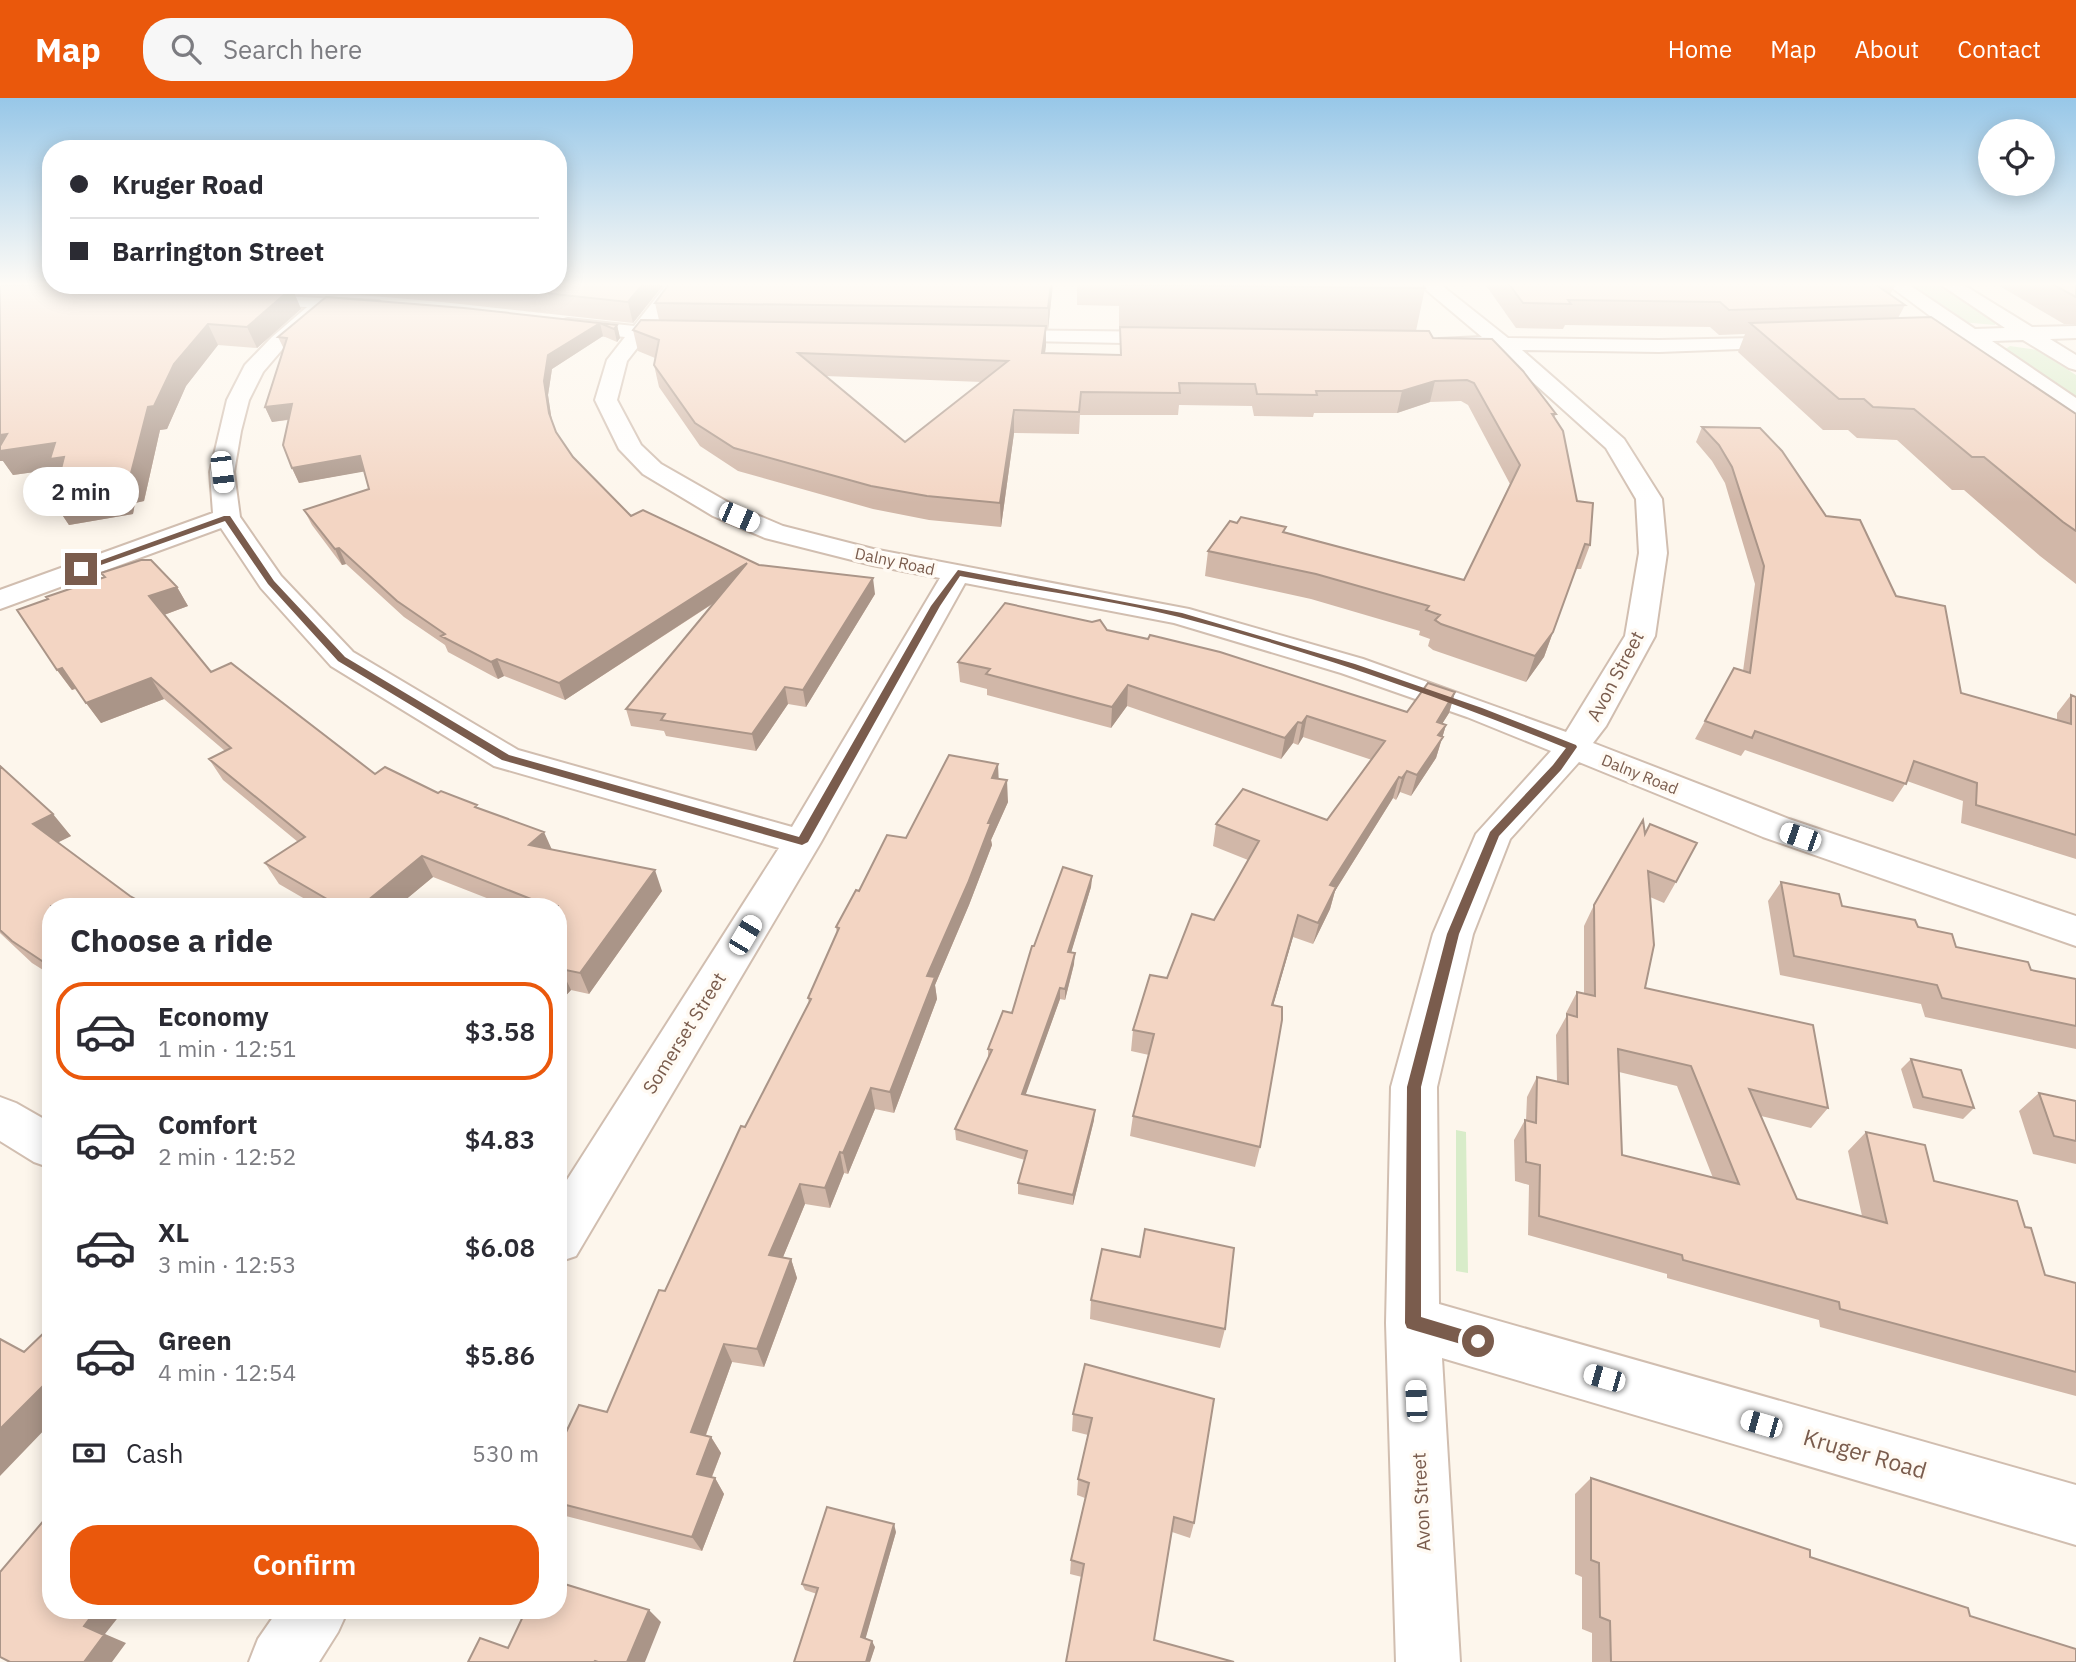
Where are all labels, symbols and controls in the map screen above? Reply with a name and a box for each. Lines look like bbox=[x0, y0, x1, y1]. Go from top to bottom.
search box bbox=[143, 18, 633, 81]
text: Map bbox=[35, 28, 101, 71]
icon: search bbox=[167, 30, 205, 68]
text: Search here bbox=[223, 32, 362, 66]
text: Home bbox=[1668, 33, 1732, 65]
text: Map bbox=[1770, 33, 1816, 65]
text: About bbox=[1854, 33, 1919, 65]
text: Contact bbox=[1957, 33, 2041, 65]
map controls bbox=[1978, 119, 2055, 196]
button: locate bbox=[1978, 119, 2055, 196]
text: Kruger Road bbox=[112, 167, 264, 201]
text: Barrington Street bbox=[112, 234, 324, 268]
car bbox=[210, 450, 235, 494]
callout: 2 min bbox=[23, 468, 139, 517]
text: 2 min bbox=[51, 476, 111, 506]
car bbox=[716, 499, 763, 535]
street label: Dalny Road bbox=[853, 543, 937, 579]
route end bbox=[65, 553, 97, 585]
street label: Avon Street bbox=[1581, 627, 1649, 725]
street label: Dalny Road bbox=[1599, 750, 1681, 798]
car bbox=[1777, 820, 1824, 854]
car bbox=[726, 912, 765, 958]
text: Choose a ride bbox=[70, 919, 273, 961]
street label: Somerset Street bbox=[637, 968, 731, 1098]
text: Economy bbox=[158, 999, 269, 1033]
icon: car bbox=[74, 1000, 137, 1063]
text: $3.58 bbox=[465, 1014, 535, 1048]
text: 1 min · 12:51 bbox=[158, 1033, 296, 1063]
text: Comfort bbox=[158, 1107, 257, 1141]
icon: car bbox=[74, 1108, 137, 1171]
text: $4.83 bbox=[465, 1122, 535, 1156]
text: 2 min · 12:52 bbox=[158, 1141, 296, 1171]
text: XL bbox=[158, 1215, 189, 1249]
icon: car bbox=[74, 1216, 137, 1279]
text: $6.08 bbox=[465, 1230, 535, 1264]
text: 3 min · 12:53 bbox=[158, 1249, 296, 1279]
text: Green bbox=[158, 1323, 232, 1357]
icon: car bbox=[74, 1324, 137, 1387]
route start bbox=[1462, 1325, 1494, 1357]
text: $5.86 bbox=[465, 1338, 535, 1372]
text: 4 min · 12:54 bbox=[158, 1357, 296, 1387]
car bbox=[1581, 1362, 1628, 1394]
car bbox=[1405, 1379, 1428, 1423]
car bbox=[1738, 1408, 1785, 1440]
street label: Kruger Road bbox=[1800, 1421, 1931, 1485]
icon: cash bbox=[70, 1434, 108, 1472]
text: Cash bbox=[126, 1436, 183, 1470]
text: 530 m bbox=[472, 1438, 539, 1468]
street label: Avon Street bbox=[1406, 1452, 1436, 1552]
button: Confirm bbox=[70, 1525, 539, 1605]

